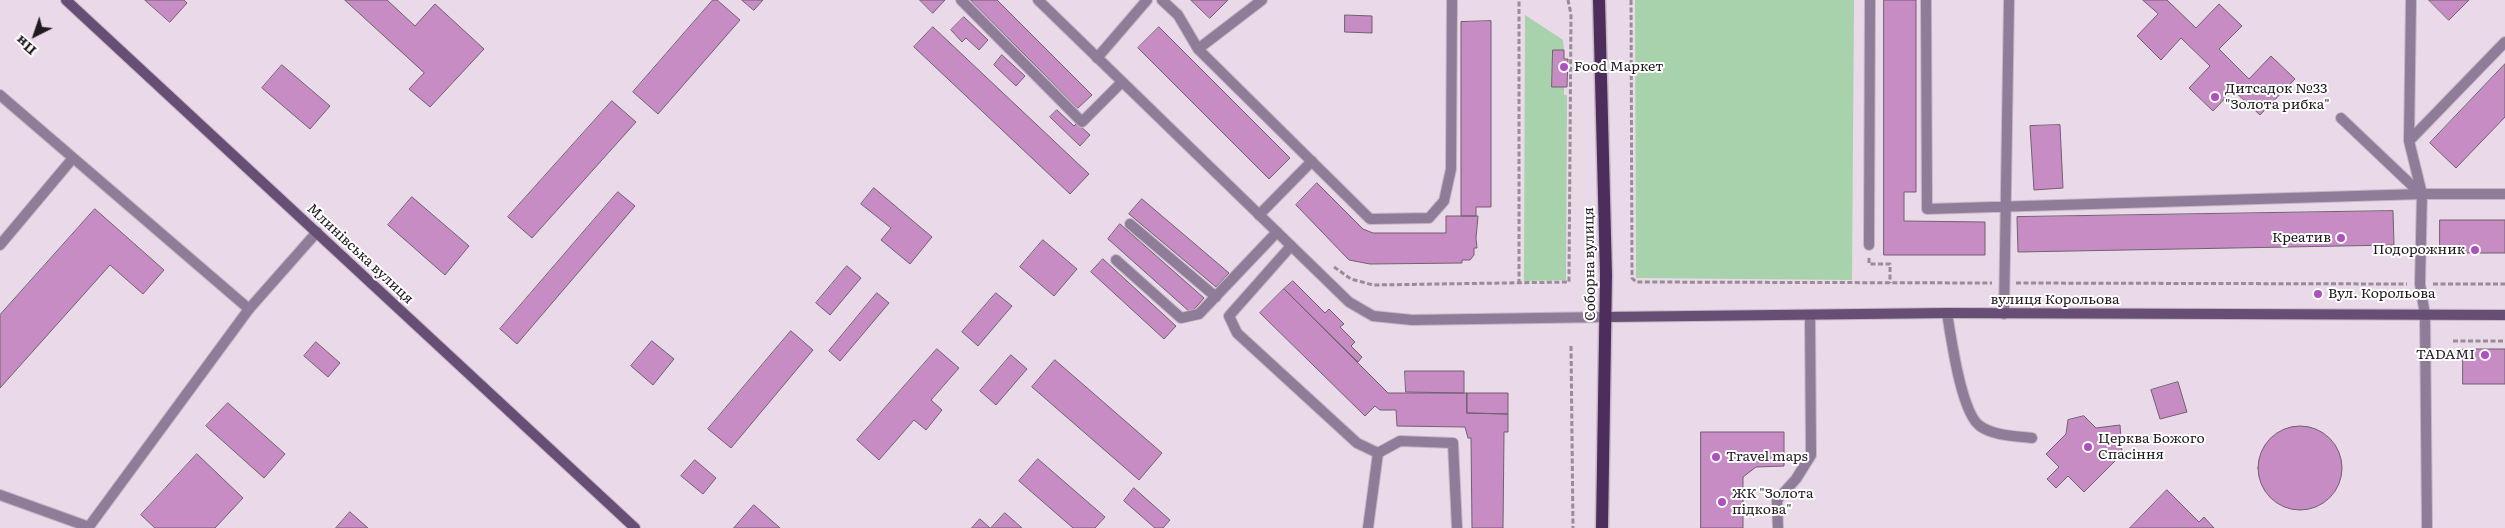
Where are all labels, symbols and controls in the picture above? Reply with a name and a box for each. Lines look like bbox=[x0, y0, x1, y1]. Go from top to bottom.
north arrow bbox=[10, 10, 60, 60]
text: Пн bbox=[10, 32, 40, 61]
place label: Food Маркет bbox=[1574, 59, 1663, 75]
marker: Food Маркет bbox=[1558, 61, 1570, 73]
place label: Дитсадок №33 "Золота рибка" bbox=[2225, 81, 2330, 114]
marker: Дитсадок №33 "Золота рибка" bbox=[2209, 91, 2221, 103]
street label: Млинівська вулиця bbox=[303, 200, 417, 308]
street label: Соборна вулиця bbox=[1581, 207, 1599, 321]
place label: Креатив bbox=[2272, 230, 2331, 246]
marker: Креатив bbox=[2335, 232, 2347, 244]
place label: Подорожник bbox=[2373, 242, 2465, 258]
marker: Подорожник bbox=[2469, 244, 2481, 256]
place label: Вул. Корольова bbox=[2328, 286, 2436, 302]
marker: Вул. Корольова bbox=[2312, 288, 2324, 300]
street label: вулиця Корольова bbox=[1990, 292, 2120, 308]
place label: TADAMI bbox=[2416, 347, 2475, 363]
marker: TADAMI bbox=[2479, 349, 2491, 361]
place label: Церква Божого Спасіння bbox=[2098, 431, 2205, 464]
marker: Церква Божого Спасіння bbox=[2082, 441, 2094, 453]
place label: Travel maps bbox=[1726, 449, 1808, 465]
marker: Travel maps bbox=[1710, 451, 1722, 463]
place label: ЖК "Золота підкова" bbox=[1732, 486, 1814, 518]
marker: ЖК "Золота підкова" bbox=[1716, 496, 1728, 508]

